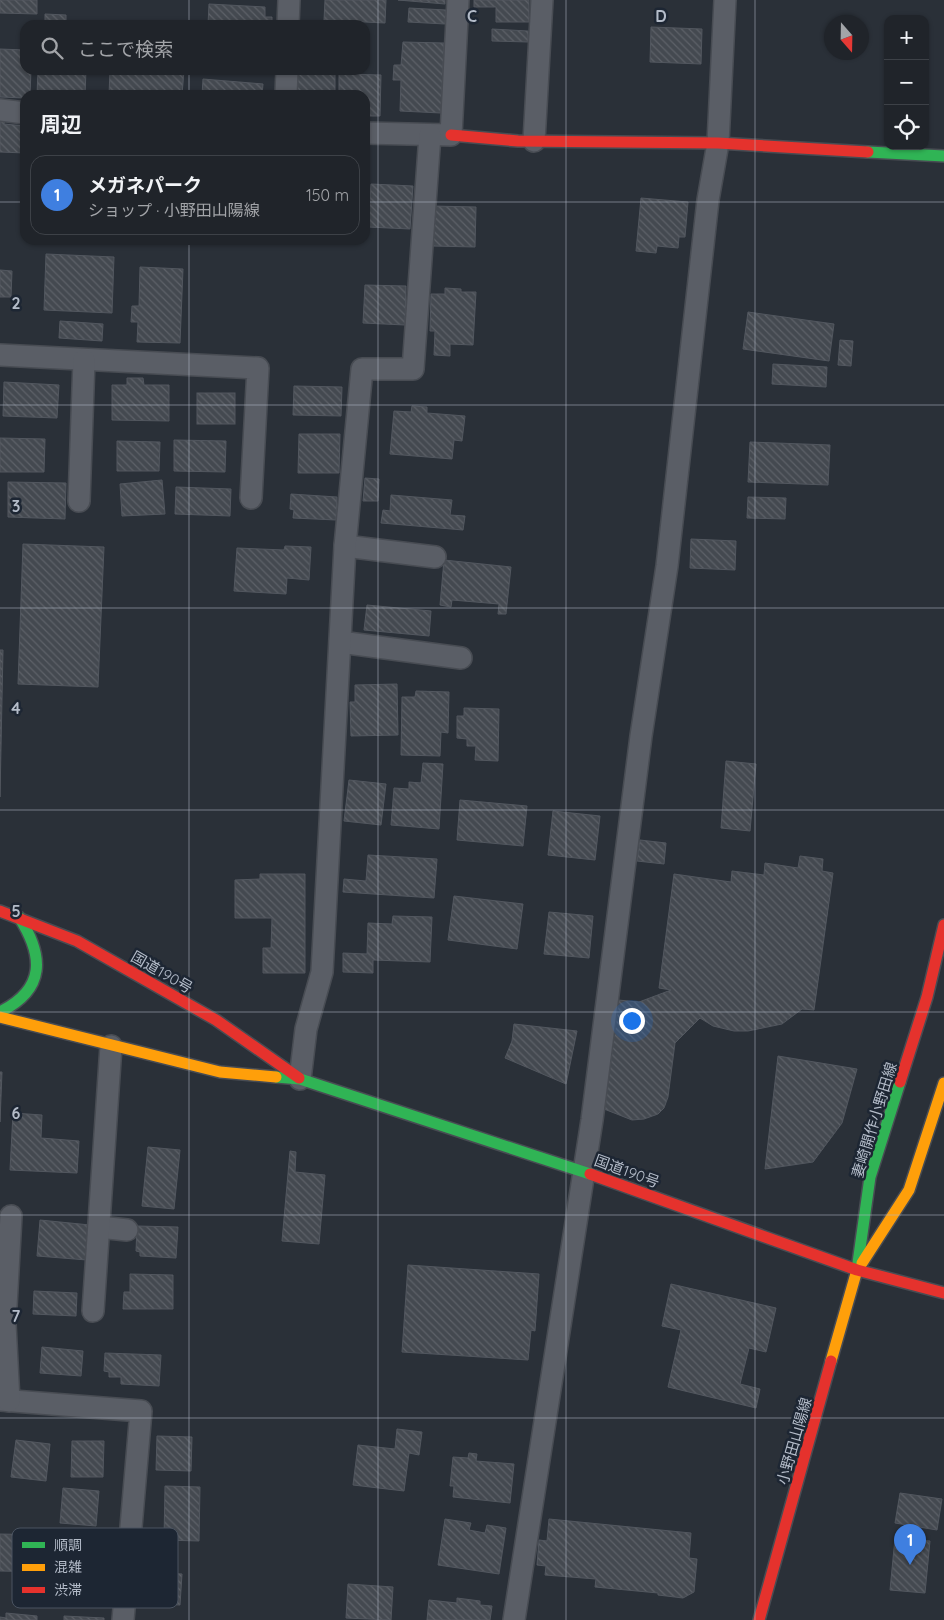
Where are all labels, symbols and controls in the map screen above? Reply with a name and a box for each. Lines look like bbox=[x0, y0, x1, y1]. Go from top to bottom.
text: C bbox=[467, 6, 477, 26]
text: D bbox=[655, 6, 667, 26]
north arrow bbox=[824, 15, 869, 60]
map controls bbox=[884, 15, 929, 150]
button: + bbox=[884, 15, 929, 60]
search box bbox=[20, 20, 370, 75]
icon: search bbox=[38, 34, 66, 62]
text: ここで検索 bbox=[78, 37, 173, 61]
button: − bbox=[884, 60, 929, 105]
button: locate bbox=[884, 105, 929, 150]
text: 周辺 bbox=[40, 111, 82, 137]
text: メガネパーク bbox=[88, 173, 202, 197]
text: 1 bbox=[54, 185, 60, 205]
text: 150 m bbox=[306, 185, 349, 205]
text: ショップ · 小野田山陽線 bbox=[88, 200, 260, 220]
text: 2 bbox=[11, 293, 21, 313]
text: 3 bbox=[12, 496, 20, 516]
text: 4 bbox=[11, 698, 21, 718]
text: 5 bbox=[11, 901, 21, 921]
street label: 国道190号 bbox=[128, 947, 196, 997]
your location bbox=[619, 1008, 645, 1034]
street label: 妻崎開作小野田線 bbox=[847, 1060, 901, 1180]
text: 6 bbox=[12, 1103, 21, 1123]
street label: 国道190号 bbox=[592, 1150, 662, 1192]
text: 7 bbox=[12, 1306, 21, 1326]
street label: 小野田山陽線 bbox=[772, 1395, 816, 1487]
pin: 1 bbox=[894, 1524, 926, 1565]
legend bbox=[12, 1528, 178, 1608]
text: 順調 bbox=[54, 1536, 82, 1554]
text: 混雑 bbox=[54, 1558, 82, 1576]
text: 渋滞 bbox=[54, 1581, 82, 1599]

